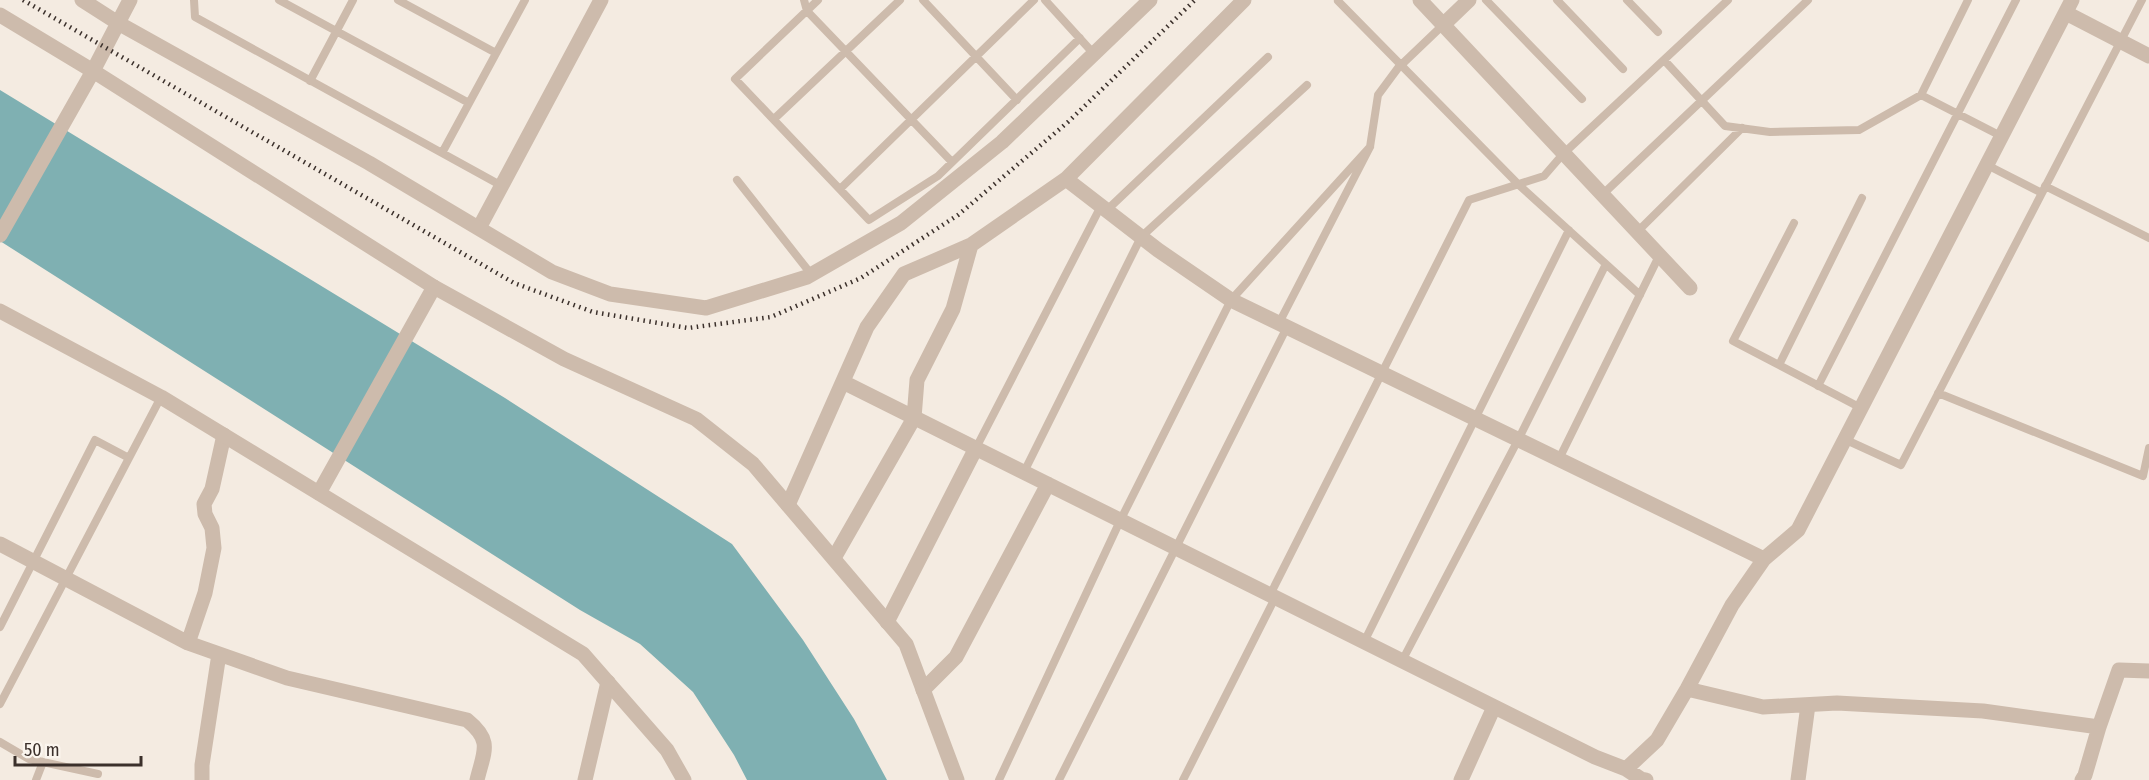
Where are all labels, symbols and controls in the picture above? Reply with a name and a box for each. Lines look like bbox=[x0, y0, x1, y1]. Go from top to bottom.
scale bar bbox=[15, 729, 141, 767]
text: 50 m bbox=[24, 739, 60, 761]

